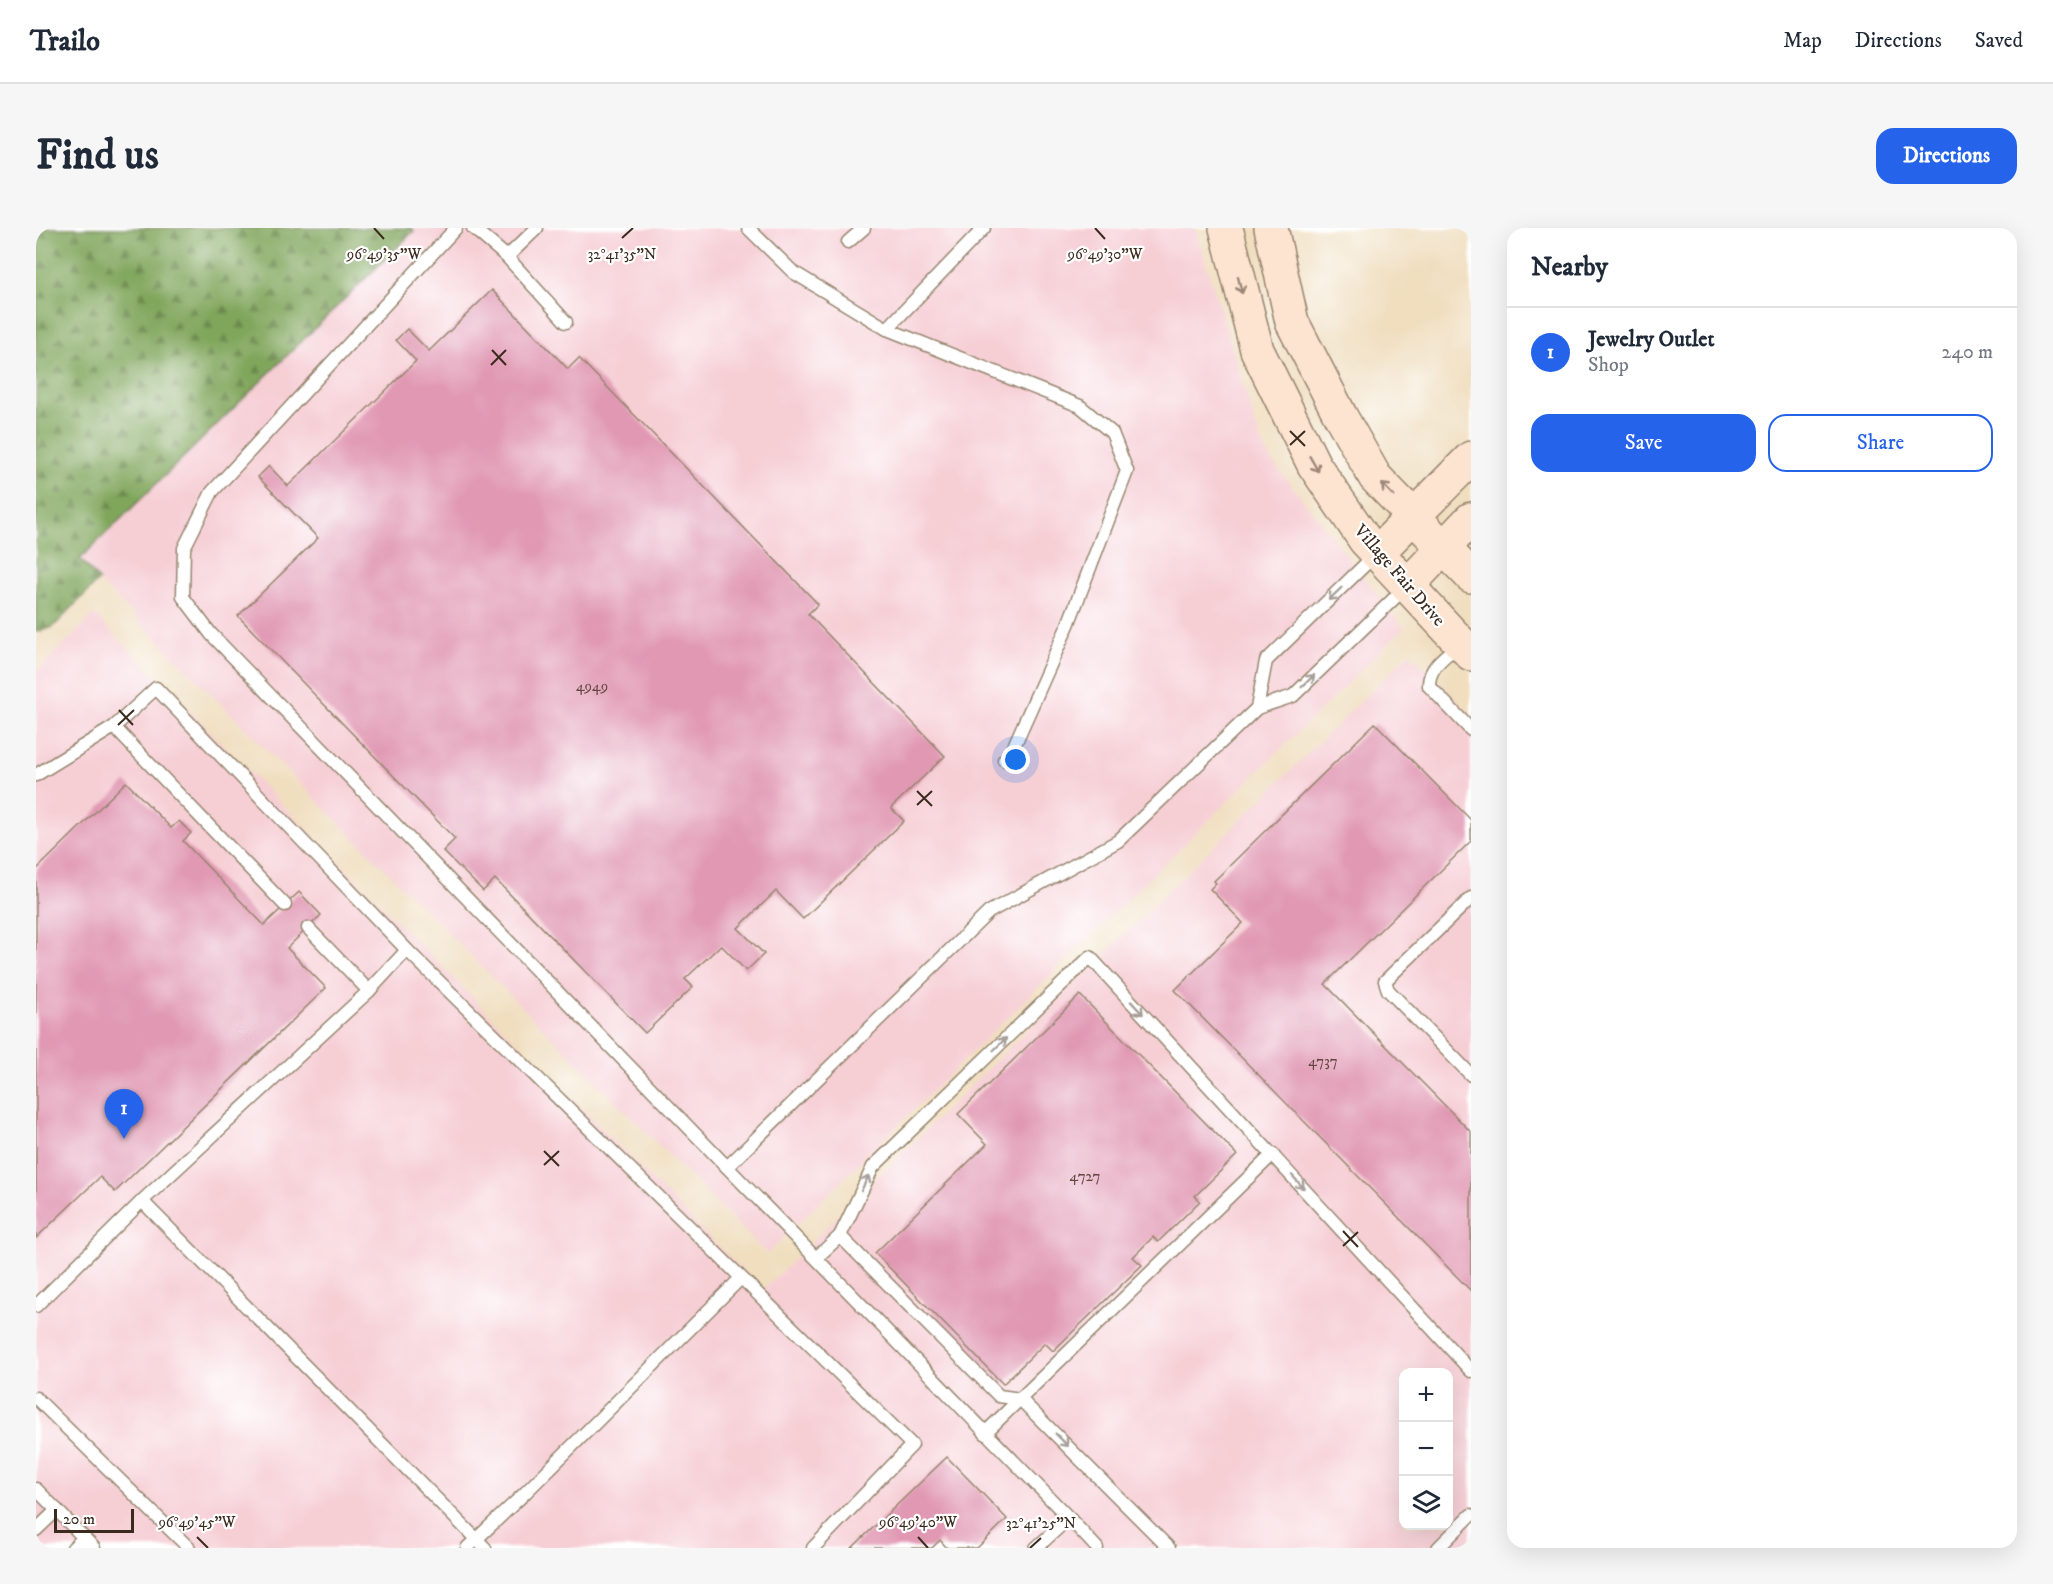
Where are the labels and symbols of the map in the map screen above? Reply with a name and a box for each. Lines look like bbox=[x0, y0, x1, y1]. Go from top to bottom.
text: 96°49'35"W bbox=[346, 245, 421, 264]
text: 32°41'35"N bbox=[588, 245, 656, 264]
text: 96°49'30"W bbox=[1067, 245, 1143, 264]
one-way arrow bbox=[1235, 275, 1247, 294]
one-way arrow bbox=[1308, 455, 1320, 472]
one-way arrow bbox=[1381, 483, 1395, 498]
street label: Village Fair Drive bbox=[1348, 519, 1449, 631]
one-way arrow bbox=[1328, 587, 1343, 602]
one-way arrow bbox=[1300, 674, 1315, 689]
house number: 4949 bbox=[576, 677, 608, 696]
your location bbox=[1001, 745, 1030, 774]
one-way arrow bbox=[1130, 1000, 1145, 1015]
one-way arrow bbox=[992, 1037, 1007, 1051]
house number: 4737 bbox=[1308, 1052, 1338, 1071]
pin: 1 bbox=[104, 1090, 143, 1139]
house number: 4727 bbox=[1070, 1167, 1101, 1186]
one-way arrow bbox=[1291, 1174, 1305, 1189]
one-way arrow bbox=[860, 1175, 872, 1193]
one-way arrow bbox=[1054, 1433, 1069, 1447]
scale bar bbox=[54, 1506, 134, 1534]
text: 96°49'45"W bbox=[157, 1513, 236, 1532]
text: 96°49'40"W bbox=[878, 1513, 957, 1532]
text: 32°41'25"N bbox=[1006, 1514, 1076, 1533]

